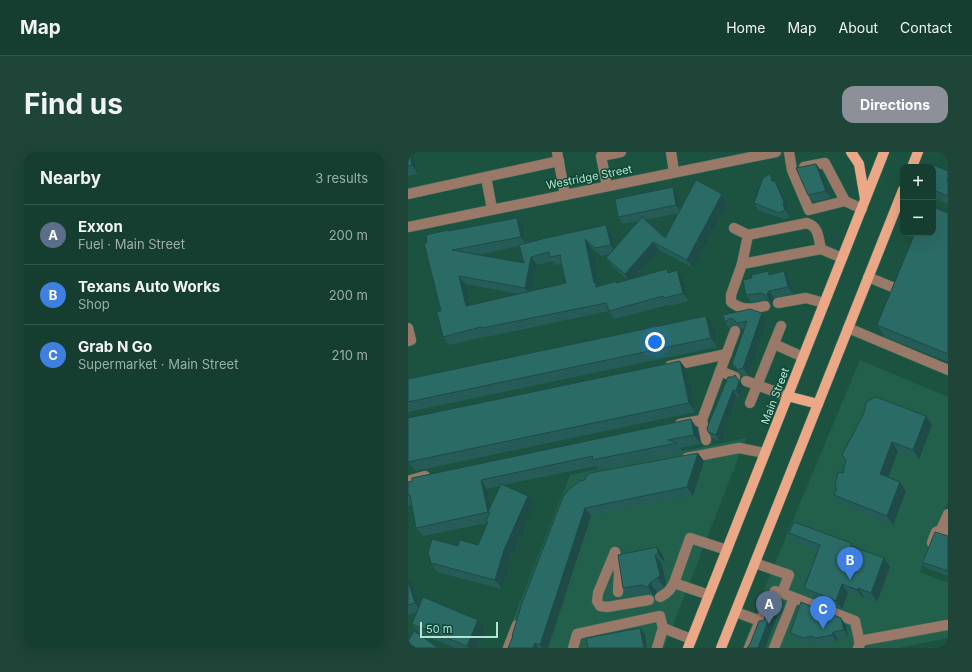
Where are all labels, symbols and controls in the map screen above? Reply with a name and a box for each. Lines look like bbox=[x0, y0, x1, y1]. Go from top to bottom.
text: Map bbox=[20, 16, 61, 39]
text: Home bbox=[726, 19, 765, 36]
text: Map bbox=[787, 19, 817, 36]
text: About bbox=[839, 19, 878, 36]
text: Contact bbox=[900, 19, 952, 36]
button: Directions bbox=[842, 86, 948, 123]
text: Find us bbox=[24, 87, 123, 121]
street label: Westridge Street bbox=[545, 162, 633, 192]
map controls bbox=[900, 164, 936, 236]
button: + bbox=[900, 164, 936, 200]
text: Nearby bbox=[40, 168, 101, 188]
text: 3 results bbox=[315, 170, 368, 186]
button: − bbox=[900, 200, 936, 236]
text: Exxon bbox=[78, 217, 123, 236]
text: A bbox=[48, 227, 58, 243]
text: 200 m bbox=[329, 227, 368, 243]
text: Fuel · Main Street bbox=[78, 236, 185, 252]
text: Texans Auto Works bbox=[78, 277, 220, 296]
text: B bbox=[49, 287, 57, 303]
text: 200 m bbox=[329, 287, 368, 303]
text: Shop bbox=[78, 296, 110, 312]
your location bbox=[645, 332, 665, 352]
text: Grab N Go bbox=[78, 337, 152, 356]
text: C bbox=[48, 347, 58, 363]
text: 210 m bbox=[332, 347, 368, 363]
text: Supermarket · Main Street bbox=[78, 356, 238, 372]
street label: Main Street bbox=[758, 365, 792, 426]
pin: B bbox=[837, 547, 863, 580]
pin: A bbox=[756, 591, 782, 624]
pin: C bbox=[810, 596, 836, 629]
scale bar bbox=[420, 620, 498, 639]
text: 50 m bbox=[426, 622, 452, 636]

